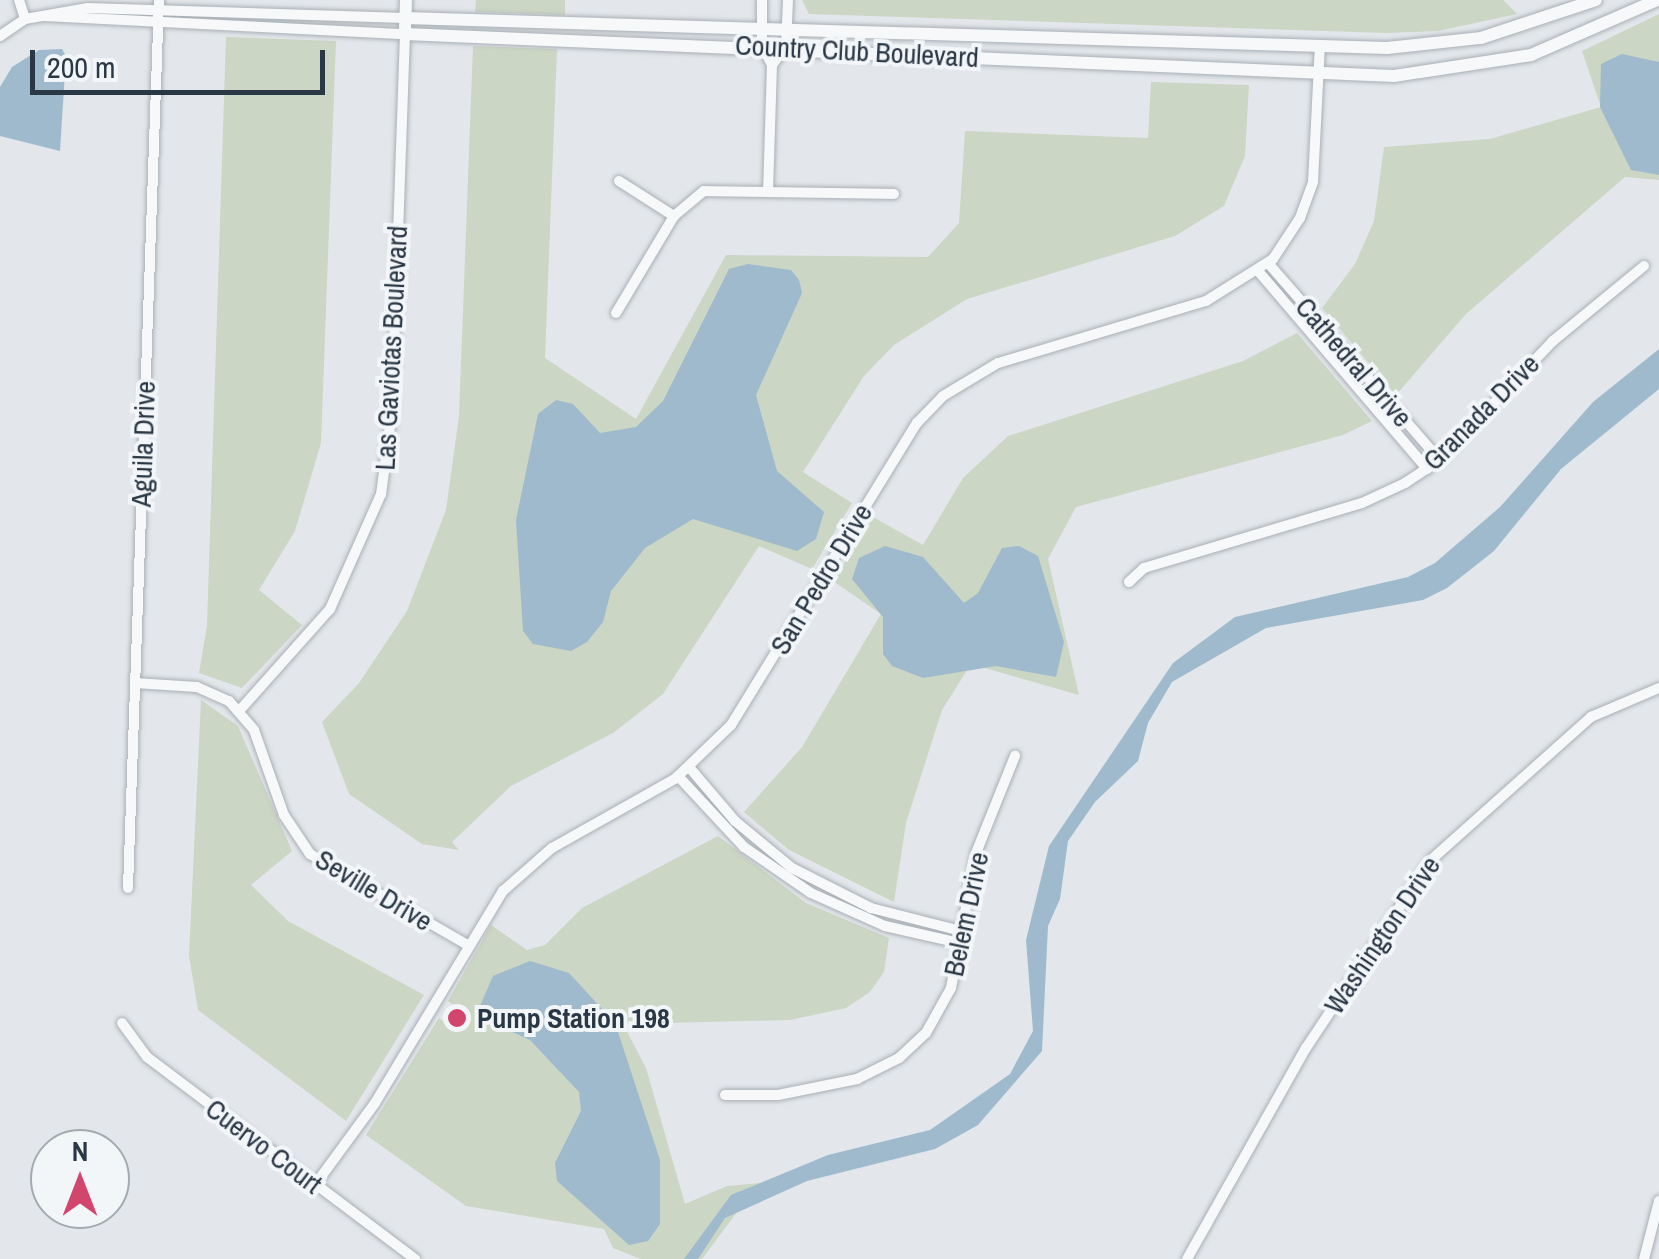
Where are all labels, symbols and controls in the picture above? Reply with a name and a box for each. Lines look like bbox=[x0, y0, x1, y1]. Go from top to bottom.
street label: Country Club Boulevard bbox=[734, 28, 980, 74]
scale bar bbox=[35, 30, 330, 92]
text: 200 m bbox=[47, 47, 115, 87]
street label: Las Gaviotas Boulevard bbox=[368, 225, 414, 471]
street label: Cathedral Drive bbox=[1289, 290, 1419, 434]
street label: Granada Drive bbox=[1416, 347, 1546, 477]
street label: Aguila Drive bbox=[124, 380, 162, 508]
street label: San Pedro Drive bbox=[763, 498, 879, 660]
street label: Seville Drive bbox=[310, 842, 438, 938]
street label: Belem Drive bbox=[936, 849, 996, 979]
street label: Washington Drive bbox=[1317, 850, 1447, 1020]
place label: Pump Station 198 bbox=[477, 1001, 670, 1035]
marker: Pump Station 198 bbox=[446, 1007, 468, 1029]
street label: Cuervo Court bbox=[199, 1092, 329, 1200]
north arrow bbox=[30, 1129, 130, 1229]
text: N bbox=[72, 1132, 88, 1170]

